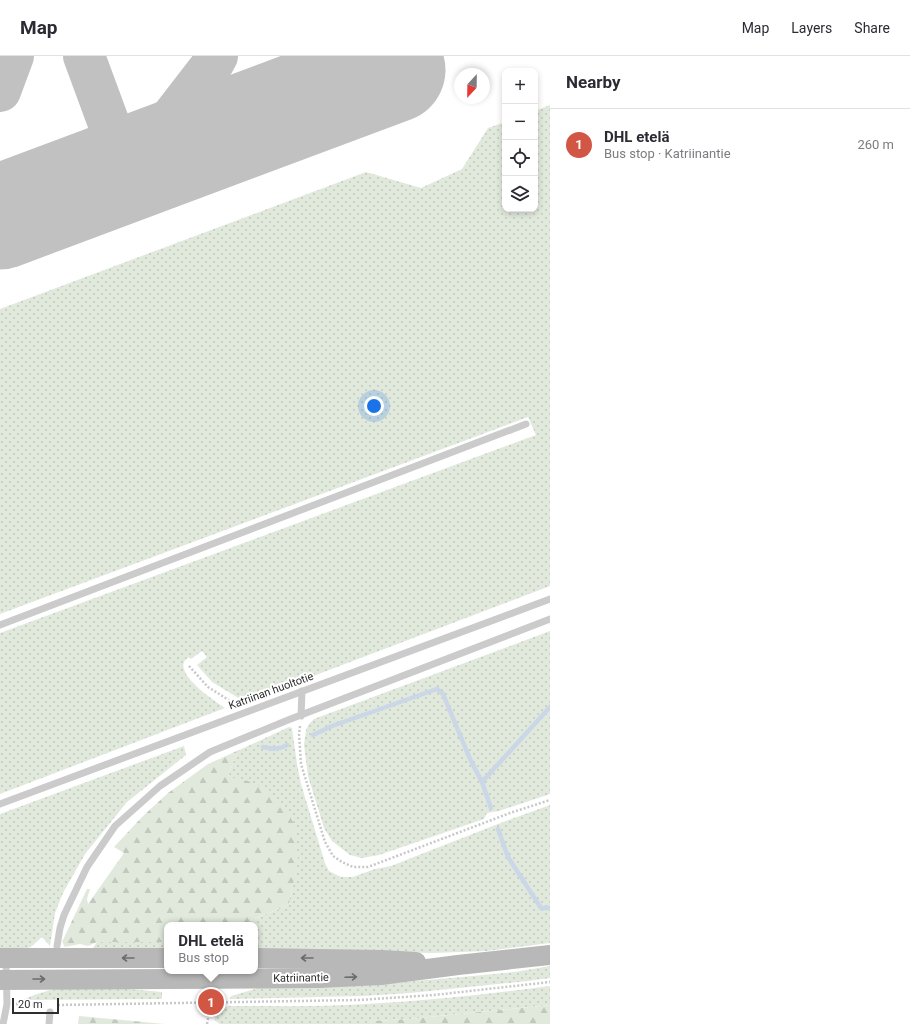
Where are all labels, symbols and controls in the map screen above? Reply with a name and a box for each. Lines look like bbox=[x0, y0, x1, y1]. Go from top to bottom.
text: Map bbox=[20, 16, 58, 39]
text: Map bbox=[742, 20, 769, 36]
text: Layers bbox=[791, 20, 832, 36]
text: Share bbox=[854, 20, 890, 36]
north arrow bbox=[454, 68, 490, 104]
map controls bbox=[502, 68, 538, 212]
button: + bbox=[502, 68, 538, 104]
text: Nearby bbox=[566, 72, 621, 92]
button: − bbox=[502, 104, 538, 140]
text: DHL etelä bbox=[604, 128, 669, 146]
text: 1 bbox=[575, 137, 583, 152]
text: 260 m bbox=[857, 137, 894, 152]
button: locate bbox=[502, 140, 538, 176]
text: Bus stop · Katriinantie bbox=[604, 146, 731, 161]
button: layers bbox=[502, 176, 538, 212]
your location bbox=[364, 396, 384, 416]
street label: Katriinan huoltotie bbox=[227, 670, 315, 712]
popup bbox=[164, 922, 258, 974]
text: DHL etelä bbox=[178, 932, 244, 950]
text: Bus stop bbox=[178, 950, 229, 965]
one-way arrow bbox=[122, 954, 135, 962]
one-way arrow bbox=[301, 954, 314, 962]
street label: Katriinantie bbox=[273, 971, 329, 985]
one-way arrow bbox=[344, 973, 357, 980]
one-way arrow bbox=[32, 975, 45, 983]
pin: 1 bbox=[198, 987, 224, 1017]
scale bar bbox=[12, 996, 59, 1015]
text: 20 m bbox=[18, 998, 43, 1011]

